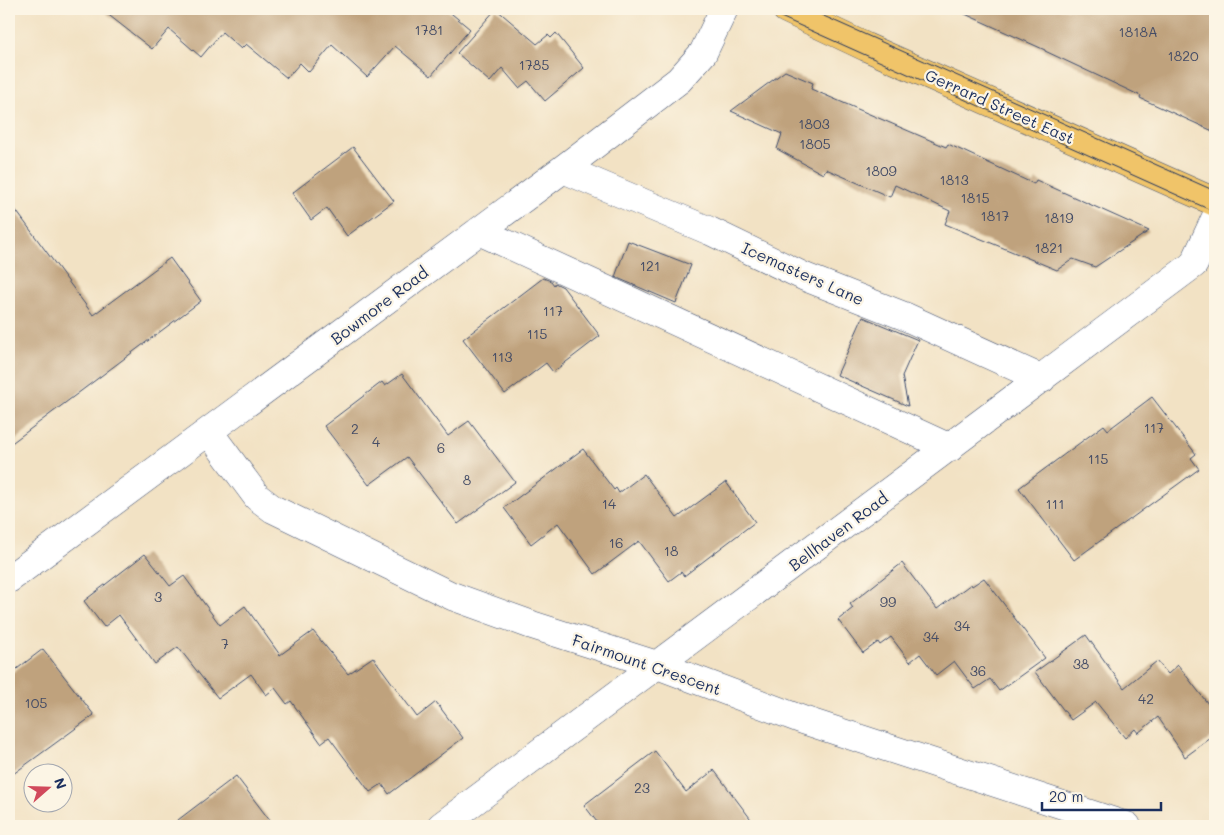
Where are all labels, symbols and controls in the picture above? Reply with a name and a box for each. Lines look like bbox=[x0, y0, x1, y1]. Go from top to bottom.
house number: 1781 bbox=[415, 20, 443, 39]
house number: 1818A bbox=[1118, 22, 1158, 41]
house number: 1820 bbox=[1167, 46, 1199, 65]
house number: 1785 bbox=[519, 55, 549, 74]
street label: Gerrard Street East bbox=[922, 64, 1078, 148]
house number: 1803 bbox=[798, 114, 830, 133]
house number: 1805 bbox=[799, 134, 831, 153]
house number: 1809 bbox=[865, 161, 897, 180]
house number: 1813 bbox=[939, 170, 969, 189]
house number: 1815 bbox=[960, 188, 990, 207]
house number: 1817 bbox=[981, 206, 1010, 225]
house number: 1819 bbox=[1044, 208, 1074, 227]
street label: Icemasters Lane bbox=[739, 237, 867, 309]
house number: 1821 bbox=[1035, 238, 1063, 257]
house number: 121 bbox=[640, 256, 660, 275]
street label: Bowmore Road bbox=[326, 261, 432, 349]
house number: 117 bbox=[543, 301, 563, 320]
house number: 115 bbox=[527, 324, 547, 343]
house number: 113 bbox=[492, 347, 512, 366]
house number: 117 bbox=[1144, 418, 1164, 437]
house number: 2 bbox=[351, 419, 359, 438]
house number: 4 bbox=[372, 432, 381, 451]
house number: 6 bbox=[437, 438, 445, 457]
house number: 115 bbox=[1088, 449, 1108, 468]
house number: 8 bbox=[463, 470, 471, 489]
street label: Bellhaven Road bbox=[784, 487, 892, 575]
house number: 14 bbox=[602, 494, 617, 513]
house number: 111 bbox=[1046, 494, 1064, 513]
house number: 16 bbox=[609, 533, 623, 552]
house number: 18 bbox=[664, 541, 678, 560]
house number: 3 bbox=[154, 587, 162, 606]
house number: 99 bbox=[880, 592, 896, 611]
house number: 34 bbox=[954, 616, 971, 635]
house number: 34 bbox=[923, 627, 940, 646]
street label: Fairmount Crescent bbox=[570, 629, 724, 699]
house number: 7 bbox=[221, 634, 229, 653]
house number: 38 bbox=[1073, 654, 1089, 673]
house number: 36 bbox=[970, 661, 986, 680]
house number: 42 bbox=[1138, 689, 1154, 708]
house number: 105 bbox=[24, 693, 48, 712]
north arrow bbox=[22, 762, 72, 812]
text: N bbox=[50, 775, 71, 792]
house number: 23 bbox=[634, 778, 650, 797]
scale bar bbox=[1042, 780, 1160, 812]
text: 20 m bbox=[1049, 786, 1083, 806]

